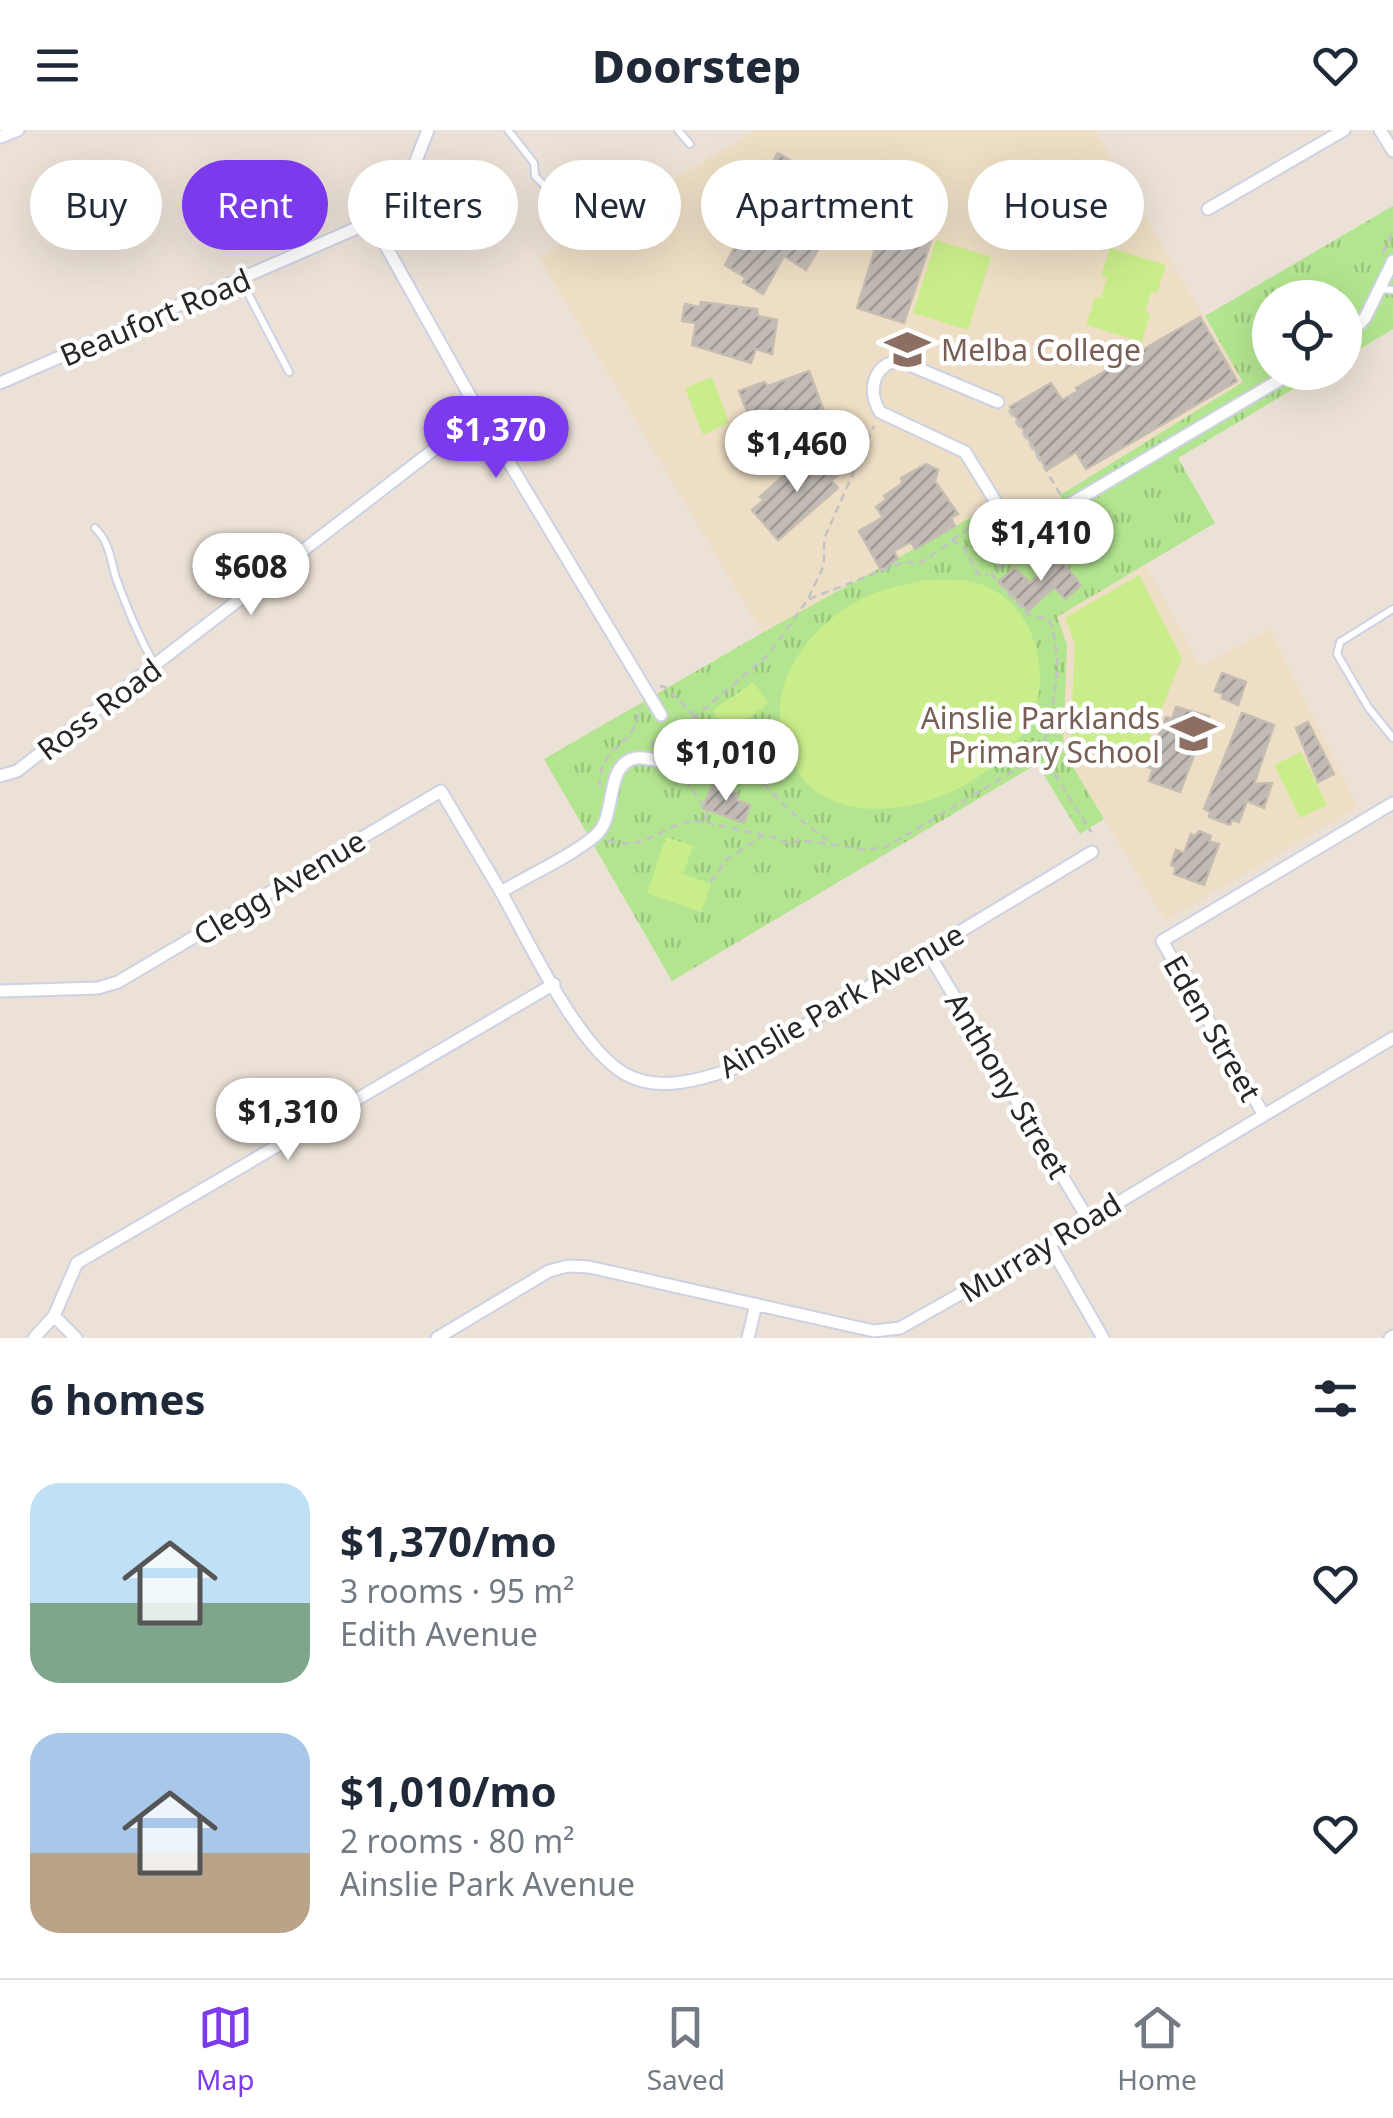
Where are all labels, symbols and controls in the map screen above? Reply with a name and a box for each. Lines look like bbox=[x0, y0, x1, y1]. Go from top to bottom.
text: Doorstep bbox=[592, 35, 801, 96]
icon: menu bbox=[30, 38, 85, 93]
icon: heart bbox=[1308, 38, 1363, 93]
chip: Buy bbox=[30, 160, 162, 250]
chip: Rent bbox=[182, 160, 328, 250]
chip: Filters bbox=[348, 160, 518, 250]
chip: New bbox=[538, 160, 681, 250]
chip: Apartment bbox=[701, 160, 948, 250]
chip: House bbox=[968, 160, 1144, 250]
street label: Beaufort Road bbox=[53, 258, 257, 376]
map controls bbox=[1252, 280, 1362, 390]
button: locate bbox=[1252, 280, 1362, 390]
school or university icon: Melba College bbox=[884, 325, 932, 373]
place label: Melba College bbox=[941, 329, 1141, 370]
pin: $1,370 bbox=[415, 396, 577, 481]
text: $1,370 bbox=[446, 407, 546, 450]
pin: $1,460 bbox=[716, 410, 878, 495]
text: $1,460 bbox=[747, 421, 847, 464]
pin: $1,410 bbox=[960, 499, 1122, 584]
text: $1,410 bbox=[991, 510, 1091, 553]
pin: $608 bbox=[192, 533, 310, 618]
text: $608 bbox=[214, 544, 288, 587]
street label: Ross Road bbox=[29, 649, 169, 769]
place label: Ainslie Parklands Primary School bbox=[921, 697, 1160, 772]
school or university icon: Ainslie Parklands Primary School bbox=[1169, 710, 1217, 758]
pin: $1,010 bbox=[645, 719, 807, 804]
text: $1,010 bbox=[676, 730, 776, 773]
street label: Clegg Avenue bbox=[185, 820, 373, 954]
street label: Ainslie Park Avenue bbox=[711, 913, 971, 1087]
street label: Eden Street bbox=[1155, 948, 1271, 1109]
street label: Anthony Street bbox=[936, 984, 1080, 1186]
pin: $1,310 bbox=[207, 1078, 369, 1163]
text: $1,310 bbox=[238, 1089, 338, 1132]
street label: Murray Road bbox=[951, 1183, 1129, 1311]
text: 6 homes bbox=[30, 1370, 206, 1427]
icon: filters bbox=[1308, 1371, 1363, 1426]
text: $1,370/mo bbox=[340, 1512, 557, 1569]
icon: home bbox=[110, 1523, 230, 1643]
icon: heart bbox=[1308, 1556, 1363, 1611]
text: 3 rooms · 95 m² bbox=[340, 1569, 574, 1612]
text: Edith Avenue bbox=[340, 1612, 538, 1655]
text: $1,010/mo bbox=[340, 1762, 557, 1819]
icon: home bbox=[110, 1773, 230, 1893]
icon: heart bbox=[1308, 1806, 1363, 1861]
text: 2 rooms · 80 m² bbox=[340, 1819, 574, 1862]
text: Ainslie Park Avenue bbox=[340, 1862, 635, 1905]
tab: Map bbox=[196, 2000, 254, 2098]
tab: Saved bbox=[647, 2000, 725, 2098]
tab: Home bbox=[1117, 2000, 1197, 2098]

